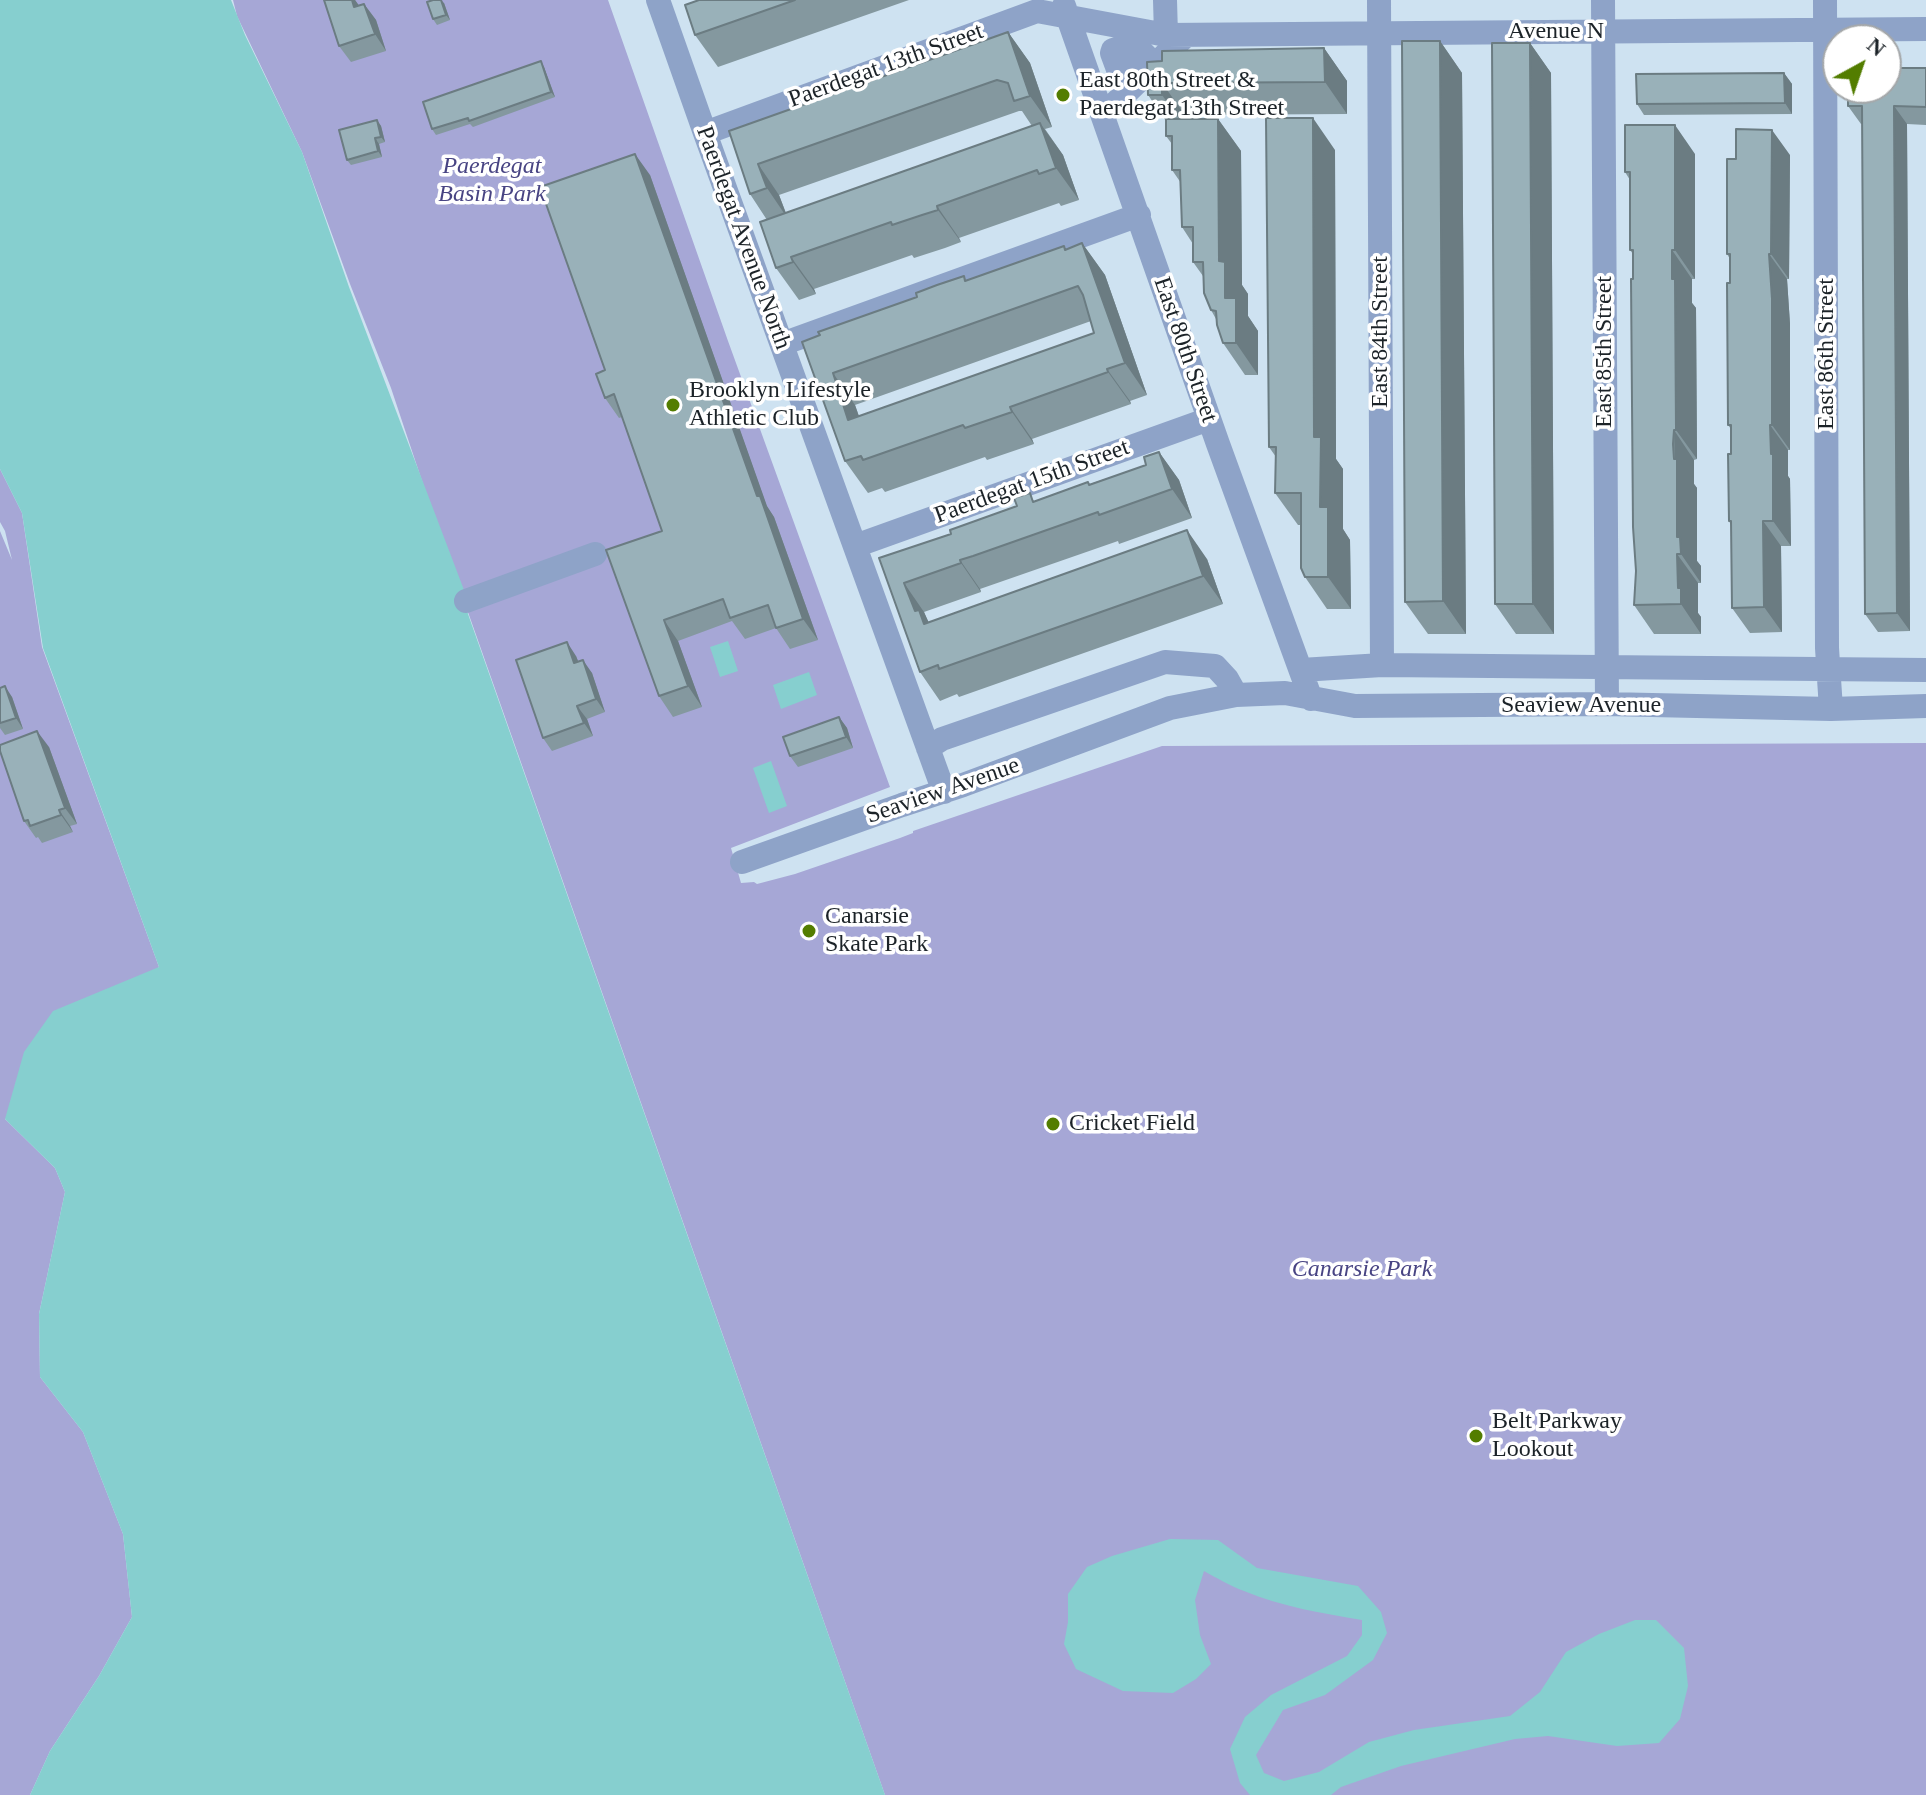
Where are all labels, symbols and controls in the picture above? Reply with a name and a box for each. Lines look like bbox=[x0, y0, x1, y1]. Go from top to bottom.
street label: Paerdegat 13th Street bbox=[785, 17, 987, 115]
street label: Avenue N bbox=[1508, 18, 1604, 46]
north arrow bbox=[1822, 24, 1902, 104]
text: N bbox=[1862, 32, 1891, 61]
place label: East 80th Street & Paerdegat 13th Street bbox=[1079, 67, 1284, 123]
marker: East 80th Street & Paerdegat 13th Street bbox=[1054, 86, 1072, 104]
street label: Paerdegat Avenue North bbox=[689, 122, 797, 354]
park label: Paerdegat Basin Park bbox=[438, 153, 546, 209]
street label: East 84th Street bbox=[1367, 256, 1395, 408]
street label: East 80th Street bbox=[1147, 273, 1223, 427]
street label: East 85th Street bbox=[1591, 276, 1619, 428]
street label: East 86th Street bbox=[1813, 278, 1841, 430]
place label: Brooklyn Lifestyle Athletic Club bbox=[689, 377, 871, 433]
marker: Brooklyn Lifestyle Athletic Club bbox=[664, 396, 682, 414]
street label: Paerdegat 15th Street bbox=[931, 433, 1133, 531]
street label: Seaview Avenue bbox=[1501, 692, 1661, 720]
street label: Seaview Avenue bbox=[863, 751, 1023, 831]
place label: Canarsie Skate Park bbox=[825, 903, 928, 959]
marker: Canarsie Skate Park bbox=[800, 922, 818, 940]
place label: Cricket Field bbox=[1069, 1110, 1195, 1138]
marker: Cricket Field bbox=[1044, 1115, 1062, 1133]
park label: Canarsie Park bbox=[1292, 1256, 1432, 1284]
place label: Belt Parkway Lookout bbox=[1492, 1408, 1622, 1464]
marker: Belt Parkway Lookout bbox=[1467, 1427, 1485, 1445]

